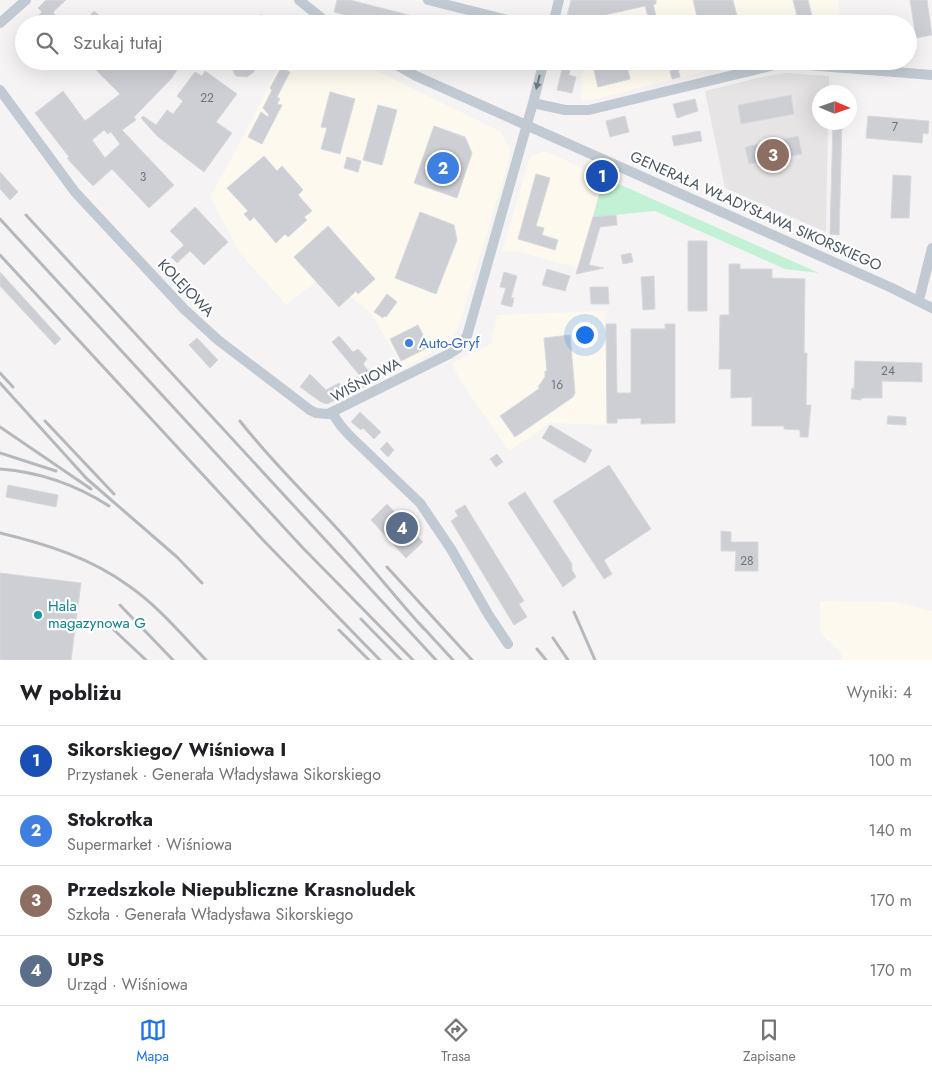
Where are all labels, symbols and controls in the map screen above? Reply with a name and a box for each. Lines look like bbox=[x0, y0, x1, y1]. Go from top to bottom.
search box bbox=[15, 15, 917, 70]
icon: search bbox=[33, 29, 61, 57]
text: Szukaj tutaj bbox=[73, 29, 163, 56]
one-way arrow bbox=[534, 75, 542, 90]
north arrow bbox=[812, 85, 857, 130]
house number: 22 bbox=[200, 89, 214, 107]
house number: 7 bbox=[892, 118, 899, 136]
pin: 3 bbox=[757, 136, 789, 174]
street label: GENERAŁA WŁADYSŁAWA SIKORSKIEGO bbox=[627, 145, 885, 277]
pin: 2 bbox=[427, 149, 459, 187]
pin: 1 bbox=[586, 157, 618, 195]
house number: 3 bbox=[140, 168, 147, 186]
street label: KOLEJOWA bbox=[153, 254, 219, 322]
your location bbox=[572, 322, 598, 348]
place label: Auto-Gryf bbox=[419, 332, 480, 354]
marker: Auto-Gryf bbox=[403, 337, 415, 349]
street label: WIŚNIOWA bbox=[327, 352, 405, 408]
house number: 24 bbox=[881, 362, 895, 380]
house number: 16 bbox=[551, 376, 563, 394]
pin: 4 bbox=[386, 509, 418, 547]
house number: 28 bbox=[740, 552, 754, 570]
place label: Hala magazynowa G bbox=[48, 595, 146, 634]
marker: Hala magazynowa G bbox=[32, 609, 44, 621]
text: W pobliżu bbox=[20, 678, 121, 708]
text: Wyniki: 4 bbox=[846, 681, 912, 704]
text: Sikorskiego/ Wiśniowa I bbox=[67, 736, 286, 763]
text: 1 bbox=[32, 749, 40, 772]
text: 100 m bbox=[868, 749, 912, 772]
text: Przystanek · Generała Władysława Sikorskiego bbox=[67, 763, 381, 786]
text: Stokrotka bbox=[67, 806, 153, 833]
text: 2 bbox=[31, 819, 41, 842]
text: 140 m bbox=[869, 819, 912, 842]
text: Supermarket · Wiśniowa bbox=[67, 833, 232, 856]
text: Przedszkole Niepubliczne Krasnoludek bbox=[67, 876, 416, 903]
text: 3 bbox=[31, 889, 41, 912]
text: 170 m bbox=[870, 889, 912, 912]
text: Szkoła · Generała Władysława Sikorskiego bbox=[67, 903, 353, 926]
text: UPS bbox=[67, 946, 104, 973]
text: 4 bbox=[30, 959, 42, 982]
text: 170 m bbox=[870, 959, 912, 982]
text: Urząd · Wiśniowa bbox=[67, 973, 188, 996]
tab: Mapa bbox=[136, 1016, 169, 1066]
tab: Trasa bbox=[441, 1016, 471, 1066]
tab: Zapisane bbox=[743, 1016, 796, 1066]

